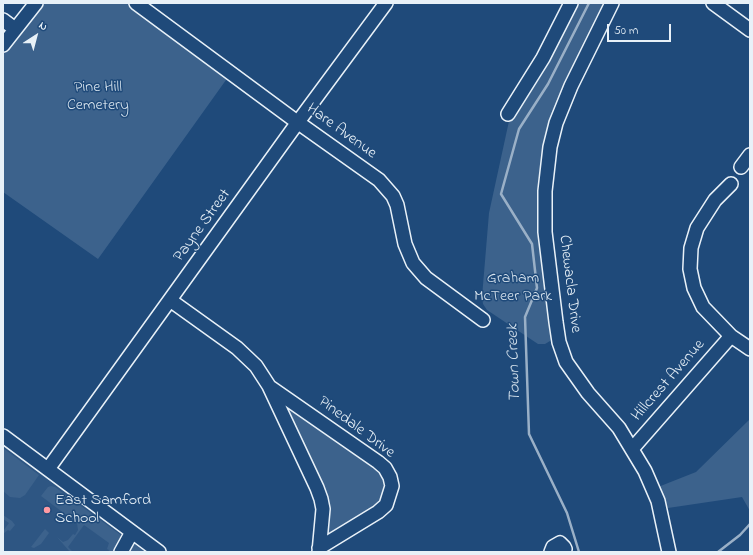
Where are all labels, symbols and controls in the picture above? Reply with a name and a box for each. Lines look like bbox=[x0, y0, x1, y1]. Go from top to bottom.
north arrow bbox=[16, 16, 56, 56]
scale bar bbox=[609, 16, 673, 42]
text: N bbox=[35, 18, 51, 35]
text: 50 m bbox=[614, 22, 638, 40]
park label: Pine Hill Cemetery bbox=[67, 78, 129, 116]
street label: Hare Avenue bbox=[302, 100, 380, 164]
street label: Payne Street bbox=[170, 186, 236, 266]
street label: Chewacla Drive bbox=[553, 234, 585, 334]
park label: Graham McTeer Park bbox=[474, 269, 552, 307]
water label: Town Creek bbox=[503, 323, 527, 403]
street label: Hillcrest Avenue bbox=[628, 336, 710, 426]
street label: Pinedale Drive bbox=[314, 393, 398, 463]
place label: East Samford School bbox=[55, 491, 151, 529]
marker: East Samford School bbox=[42, 505, 52, 515]

